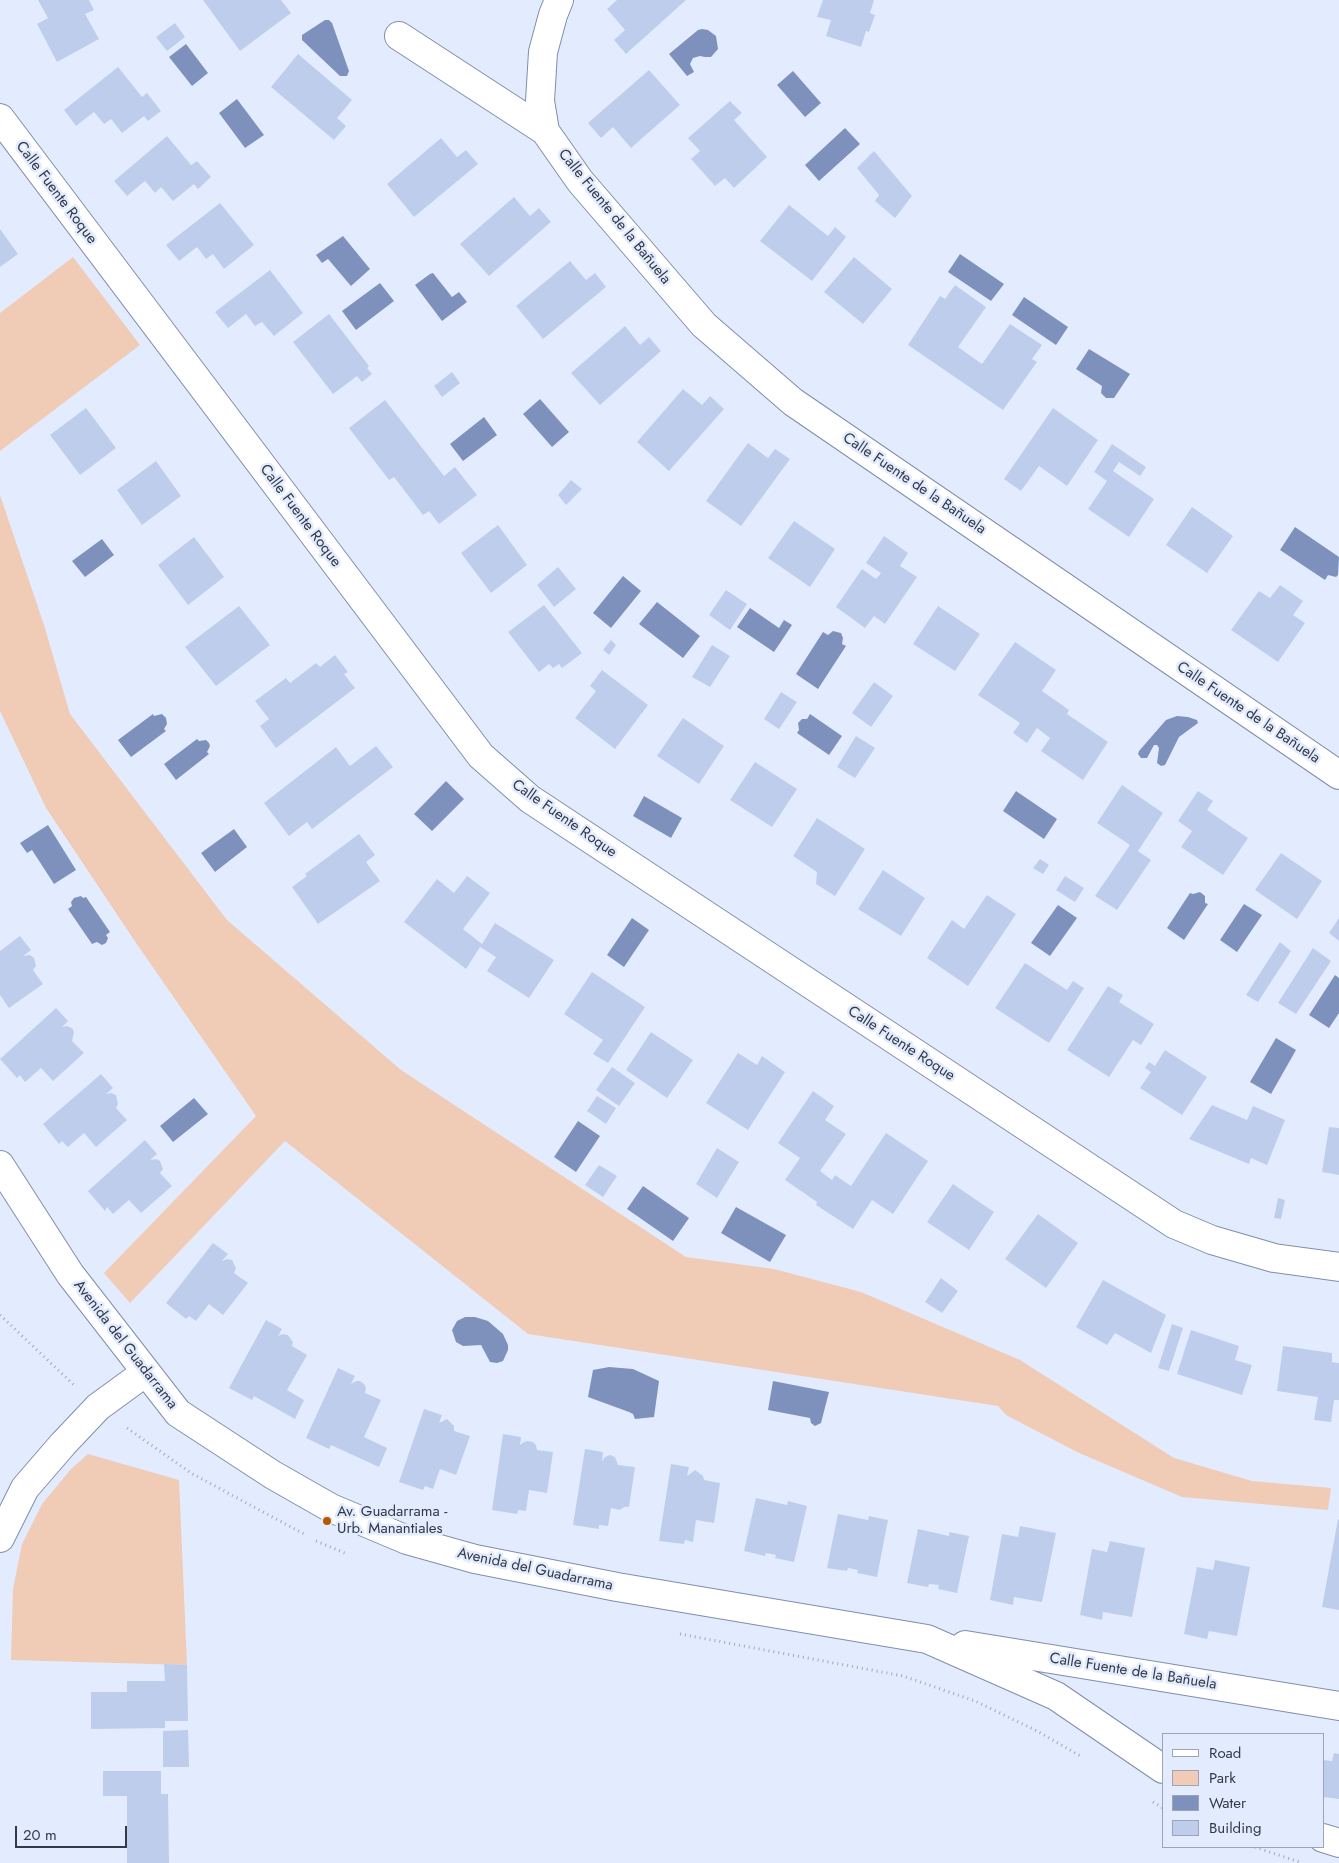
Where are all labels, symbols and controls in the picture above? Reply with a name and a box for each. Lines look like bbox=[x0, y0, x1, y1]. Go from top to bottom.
street label: Calle Fuente Roque bbox=[12, 138, 100, 248]
street label: Calle Fuente de la Bañuela bbox=[554, 146, 674, 288]
street label: Calle Fuente de la Bañuela bbox=[839, 429, 989, 539]
street label: Calle Fuente Roque bbox=[256, 461, 344, 571]
street label: Calle Fuente de la Bañuela bbox=[1173, 658, 1323, 768]
street label: Calle Fuente Roque bbox=[508, 776, 620, 862]
street label: Calle Fuente Roque bbox=[844, 1003, 958, 1085]
street label: Avenida del Guadarrama bbox=[69, 1277, 181, 1413]
place label: Av. Guadarrama - Urb. Manantiales bbox=[337, 1503, 447, 1538]
marker: Av. Guadarrama - Urb. Manantiales bbox=[321, 1515, 333, 1527]
street label: Avenida del Guadarrama bbox=[456, 1545, 614, 1595]
street label: Calle Fuente de la Bañuela bbox=[1048, 1650, 1218, 1694]
legend bbox=[1162, 1733, 1324, 1848]
text: Road bbox=[1209, 1742, 1241, 1764]
text: Park bbox=[1209, 1767, 1236, 1789]
text: Water bbox=[1209, 1792, 1246, 1814]
scale bar bbox=[18, 1816, 130, 1848]
text: Building bbox=[1209, 1817, 1261, 1839]
text: 20 m bbox=[23, 1824, 57, 1846]

